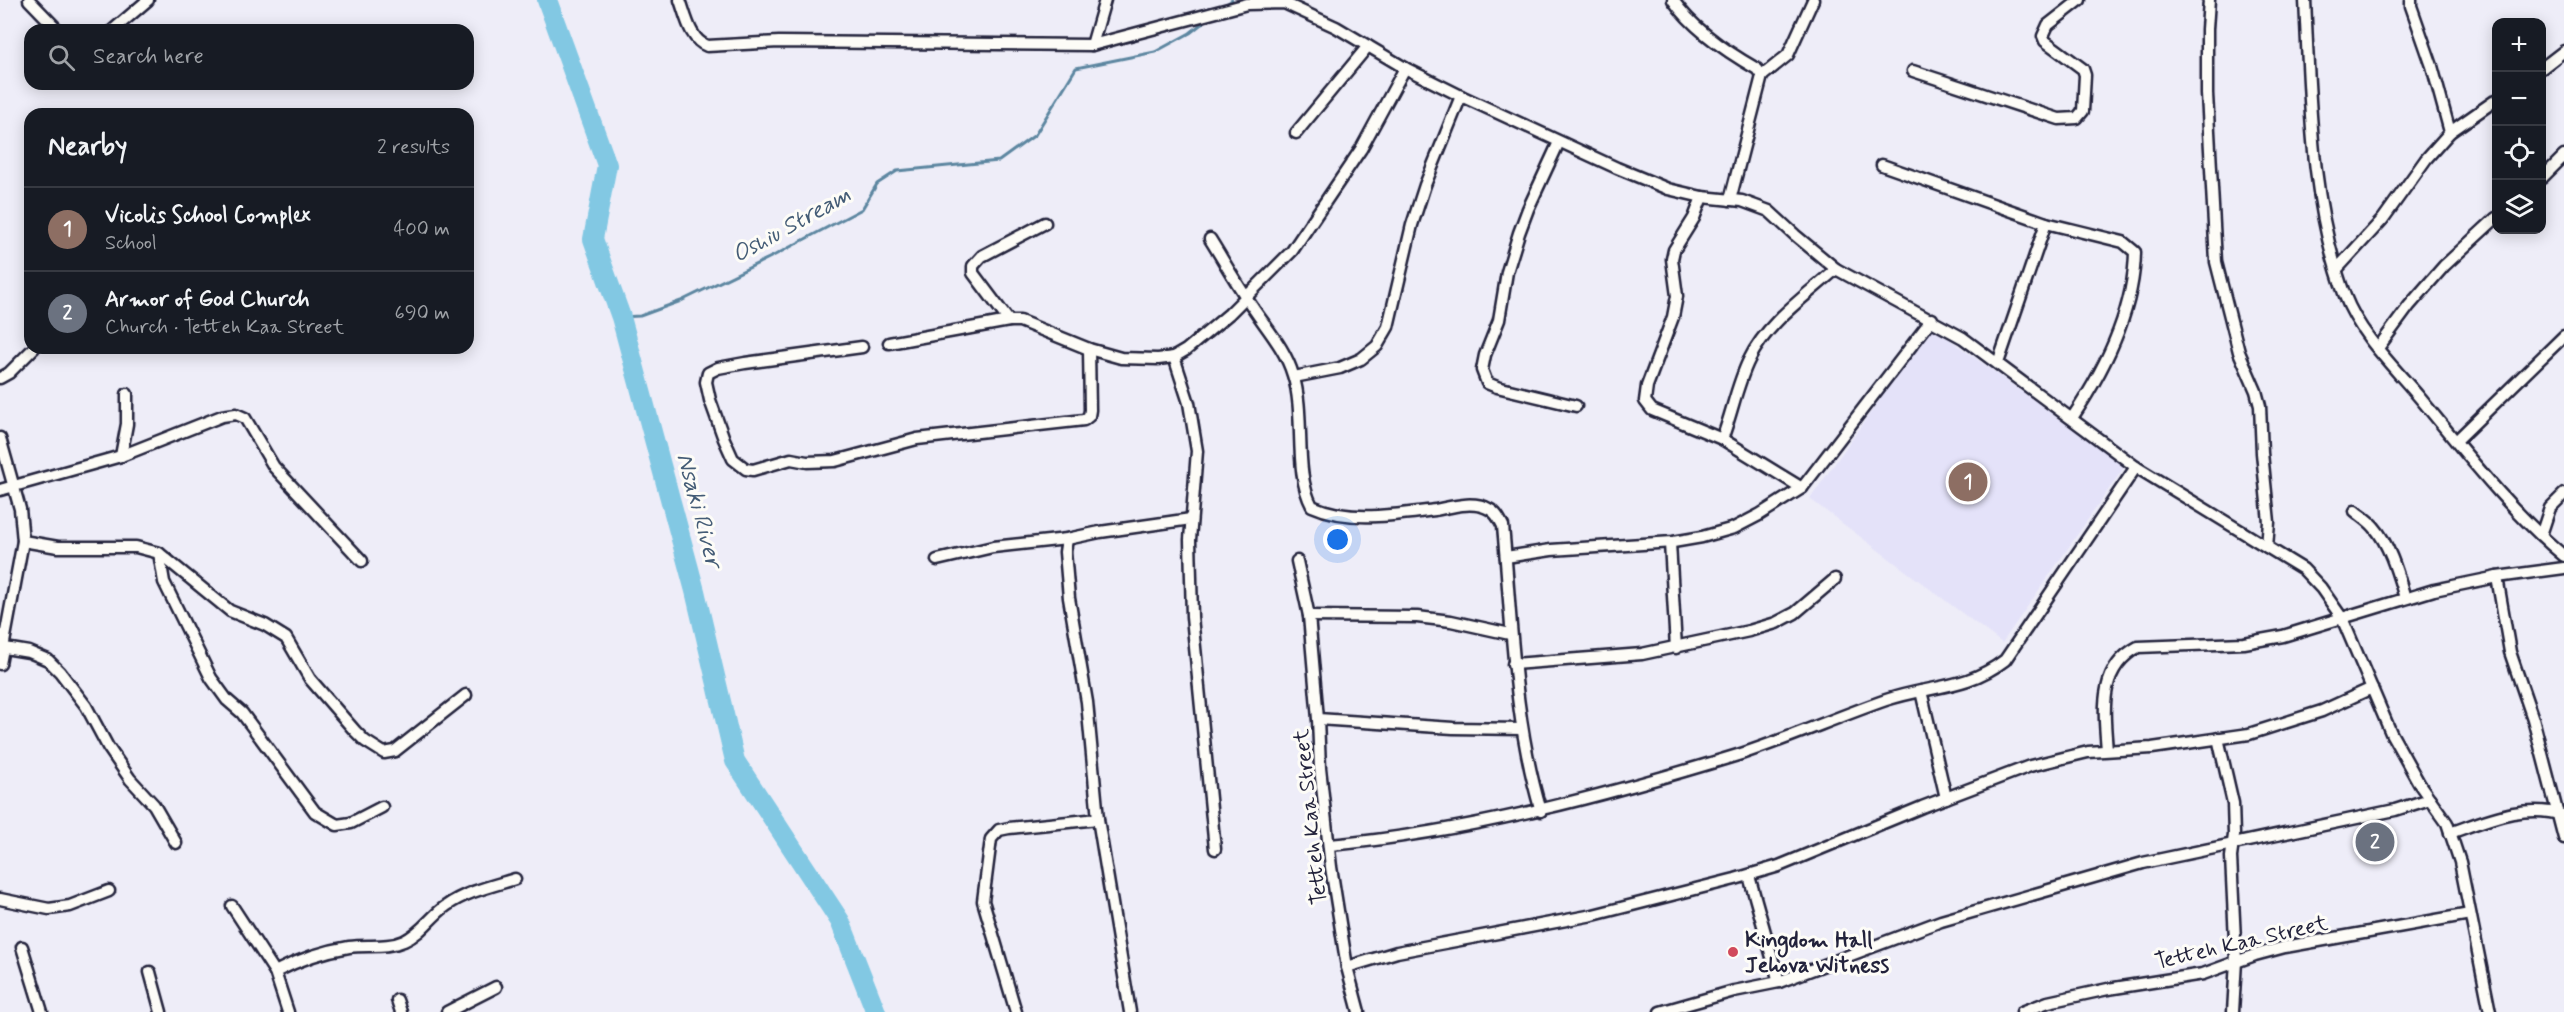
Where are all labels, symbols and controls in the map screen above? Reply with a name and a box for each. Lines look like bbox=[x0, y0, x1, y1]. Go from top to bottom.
map controls bbox=[2492, 18, 2546, 234]
button: + bbox=[2492, 18, 2546, 72]
search box bbox=[24, 24, 474, 90]
icon: search bbox=[45, 41, 78, 74]
text: Search here bbox=[93, 43, 204, 71]
button: − bbox=[2492, 72, 2546, 126]
button: locate bbox=[2492, 126, 2546, 180]
text: Nearby bbox=[48, 130, 127, 164]
text: 2 results bbox=[377, 134, 450, 161]
water label: Oshiu Stream bbox=[727, 180, 857, 271]
button: layers bbox=[2492, 180, 2546, 234]
text: Vicolis School Complex bbox=[105, 202, 311, 230]
text: 1 bbox=[63, 216, 72, 243]
text: 400 m bbox=[394, 216, 450, 243]
text: School bbox=[105, 230, 157, 257]
text: Armor of God Church bbox=[105, 286, 310, 314]
text: 2 bbox=[63, 300, 72, 327]
text: 690 m bbox=[395, 300, 450, 327]
text: Church · Tetteh Kaa Street bbox=[105, 314, 344, 341]
water label: Nsaki River bbox=[668, 450, 730, 575]
pin: 1 bbox=[1948, 460, 1988, 504]
your location bbox=[1323, 525, 1352, 554]
street label: Tetteh Kaa Street bbox=[1288, 727, 1334, 906]
pin: 2 bbox=[2356, 820, 2394, 864]
street label: Tetteh Kaa Street bbox=[2152, 909, 2331, 976]
place label: Kingdom Hall Jehova Witness bbox=[1745, 927, 1889, 980]
marker: Kingdom Hall Jehova Witness bbox=[1726, 945, 1740, 959]

